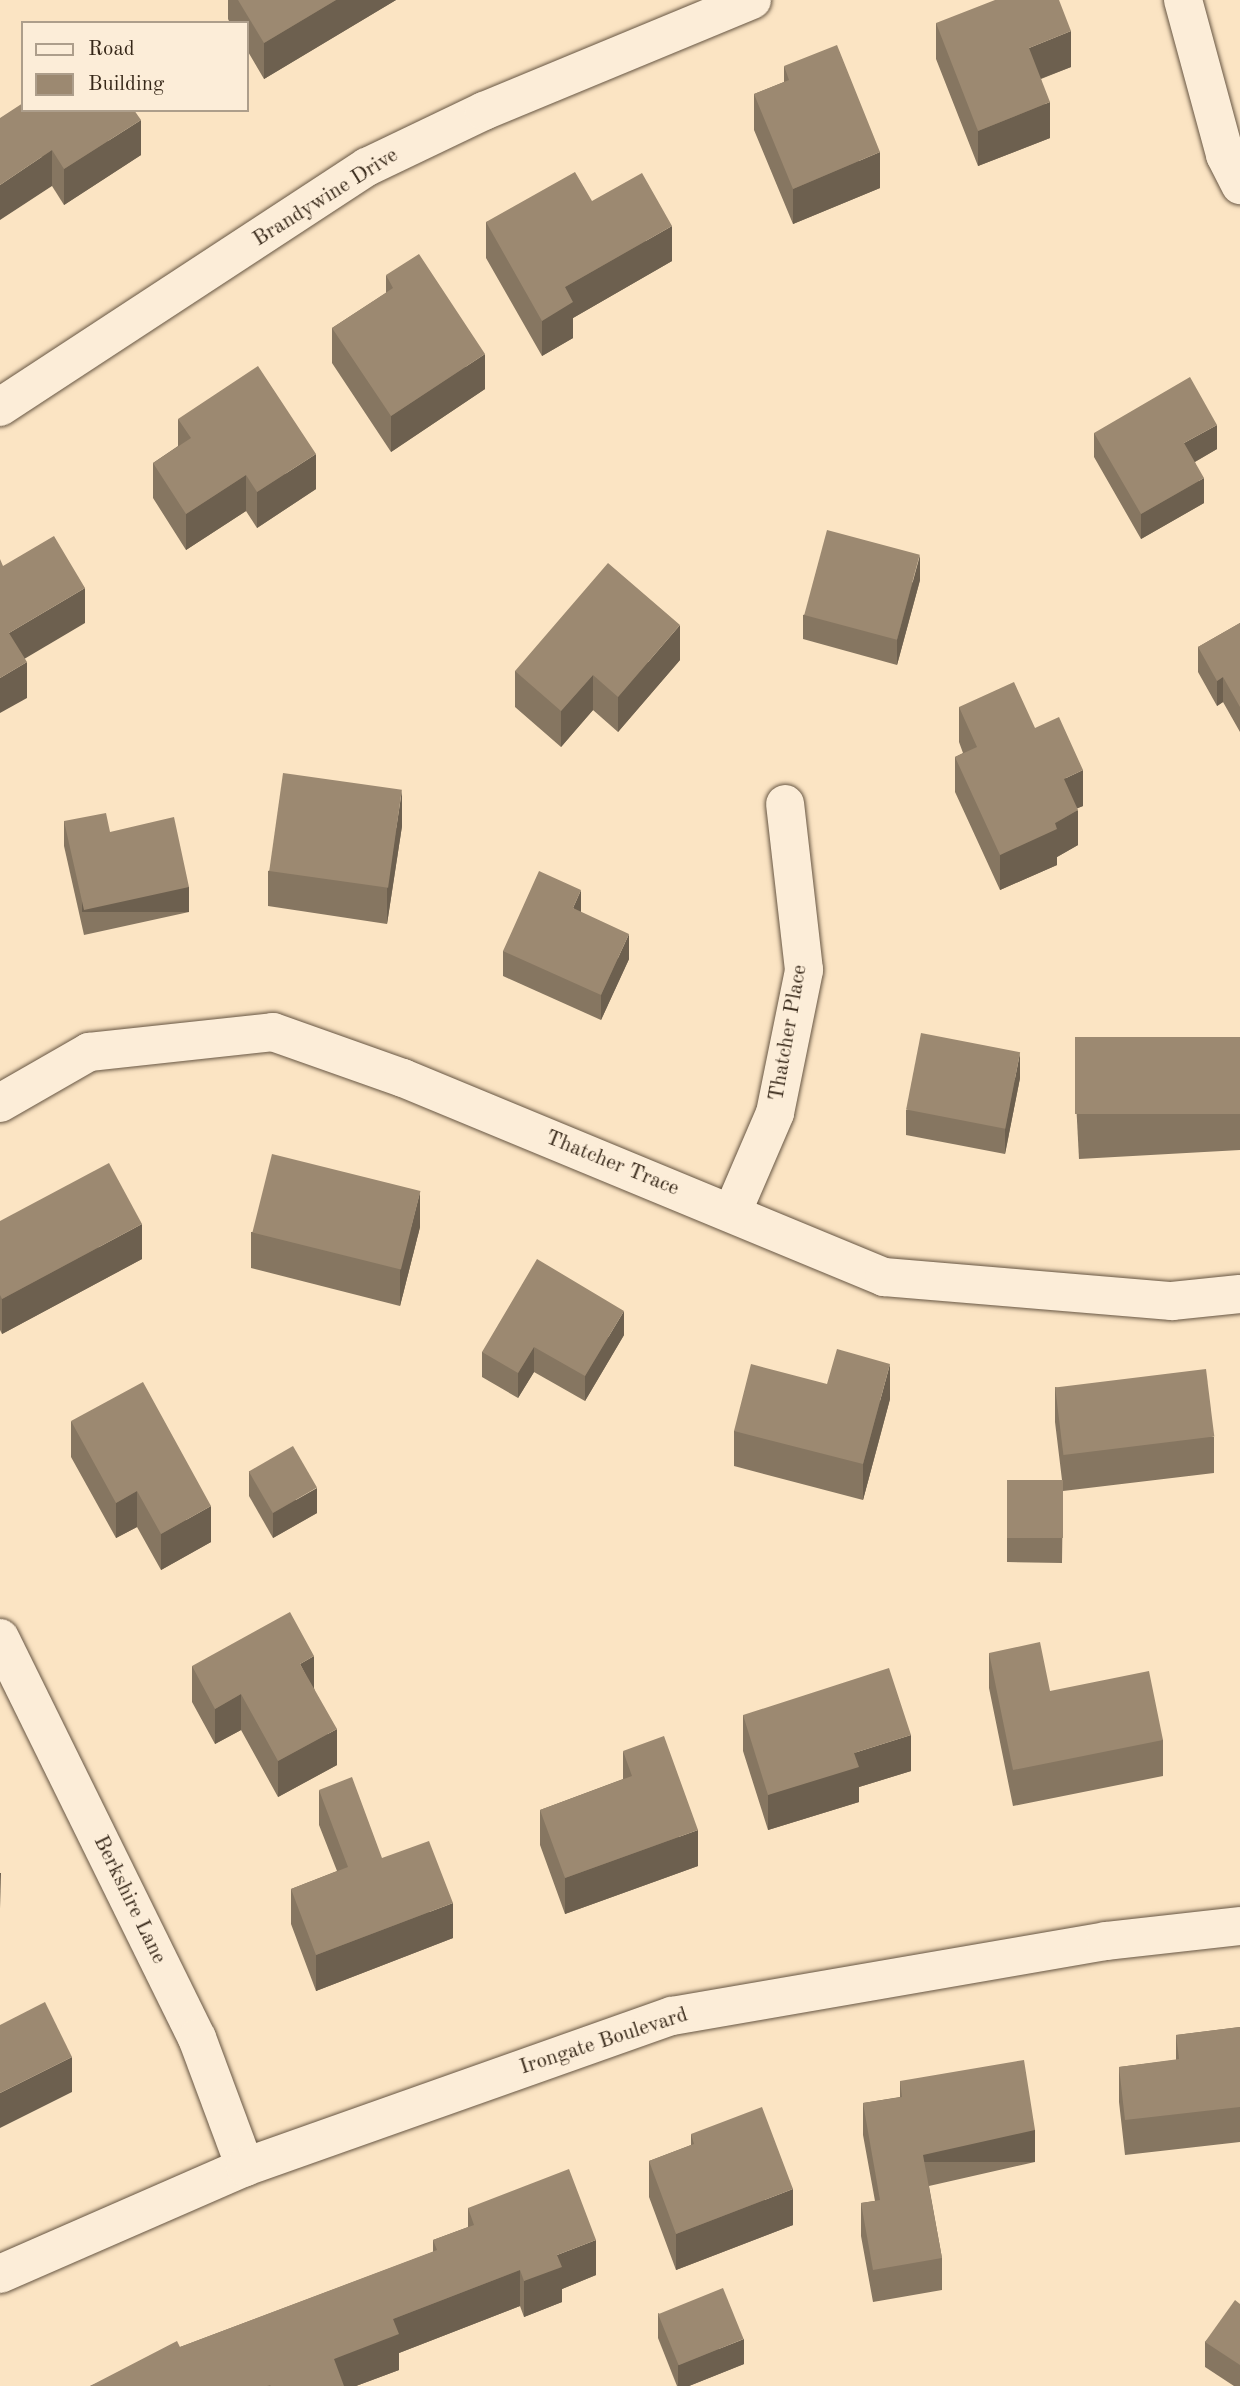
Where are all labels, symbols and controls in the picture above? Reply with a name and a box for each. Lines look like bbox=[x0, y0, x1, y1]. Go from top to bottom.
legend bbox=[21, 21, 248, 112]
text: Road bbox=[88, 39, 135, 60]
text: Building bbox=[88, 74, 164, 95]
street label: Brandywine Drive bbox=[249, 143, 403, 253]
street label: Thatcher Place bbox=[765, 963, 813, 1103]
street label: Thatcher Trace bbox=[542, 1126, 682, 1202]
street label: Berkshire Lane bbox=[87, 1832, 171, 1968]
street label: Irongate Boulevard bbox=[517, 2003, 691, 2081]

